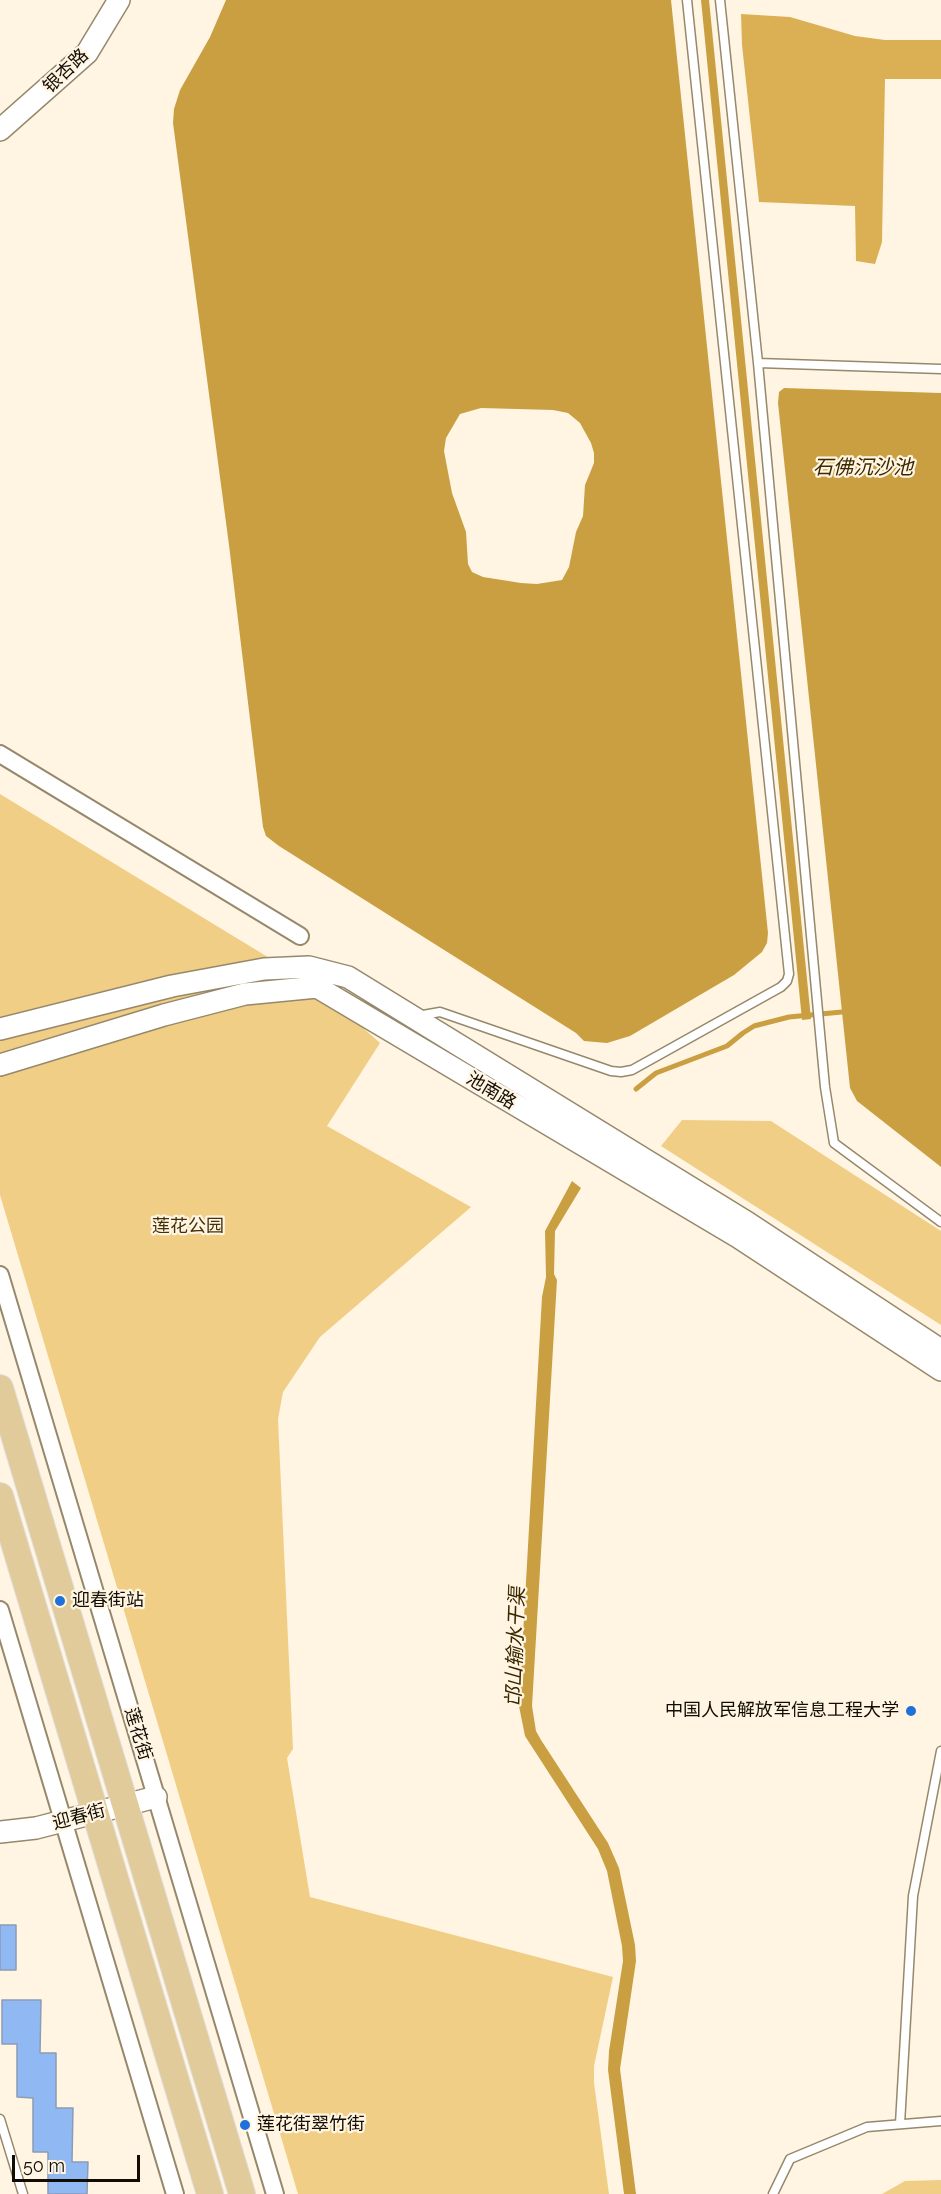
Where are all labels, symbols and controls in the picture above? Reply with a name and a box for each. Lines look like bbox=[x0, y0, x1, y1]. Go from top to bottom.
street label: 银杏路 bbox=[39, 44, 93, 98]
water label: 石佛沉沙池 bbox=[813, 456, 913, 480]
street label: 池南路 bbox=[462, 1068, 520, 1114]
park label: 莲花公园 bbox=[152, 1216, 224, 1238]
water label: 邙山输水干渠 bbox=[502, 1587, 530, 1707]
place label: 迎春街站 bbox=[72, 1590, 144, 1612]
marker: 迎春街站 bbox=[53, 1594, 67, 1608]
place label: 中国人民解放军信息工程大学 bbox=[665, 1700, 899, 1722]
marker: 中国人民解放军信息工程大学 bbox=[904, 1704, 918, 1718]
street label: 莲花街 bbox=[120, 1705, 156, 1763]
street label: 迎春街 bbox=[50, 1800, 108, 1834]
place label: 莲花街翠竹街 bbox=[257, 2114, 365, 2136]
marker: 莲花街翠竹街 bbox=[238, 2118, 252, 2132]
scale bar bbox=[15, 2143, 142, 2181]
text: 50 m bbox=[23, 2155, 65, 2176]

